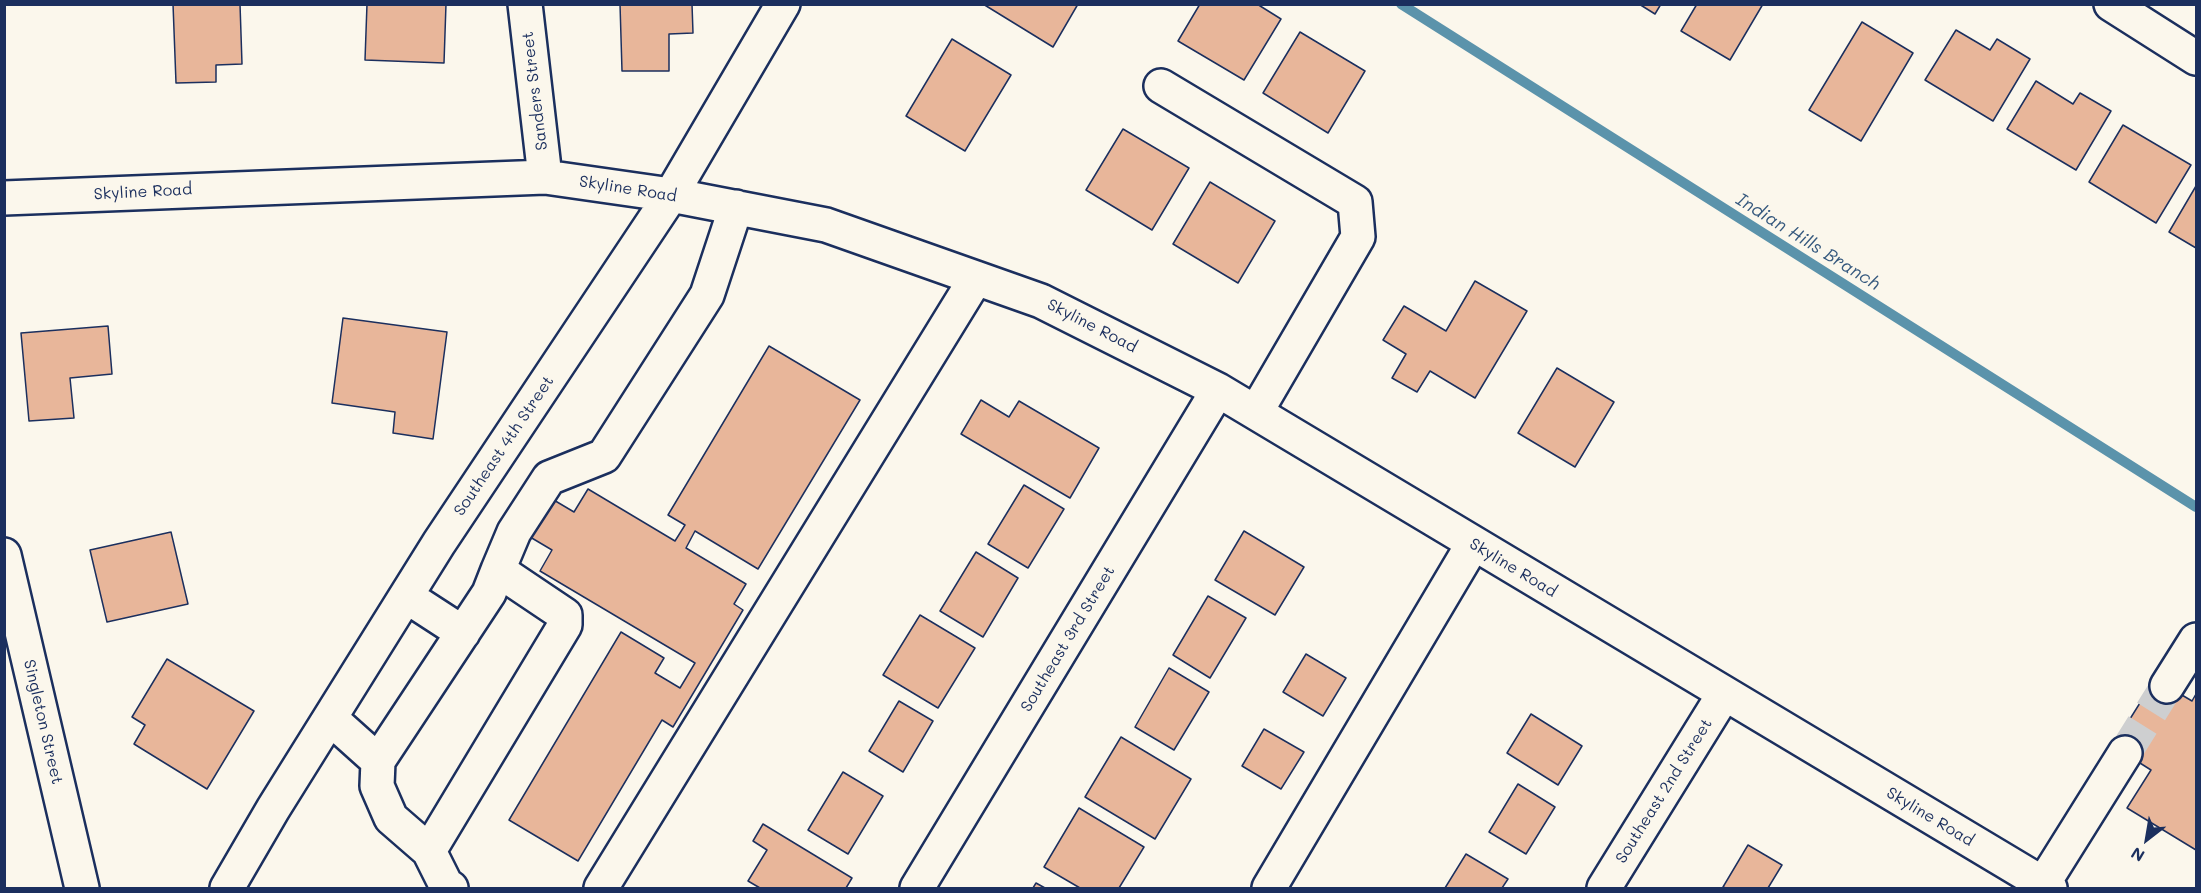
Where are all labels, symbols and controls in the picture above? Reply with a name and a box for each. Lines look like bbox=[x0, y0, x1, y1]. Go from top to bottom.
street label: Sanders Street bbox=[518, 30, 552, 152]
street label: Skyline Road bbox=[578, 172, 678, 206]
street label: Skyline Road bbox=[93, 180, 193, 204]
water label: Indian Hills Branch bbox=[1732, 189, 1884, 295]
street label: Skyline Road bbox=[1044, 295, 1140, 357]
street label: Southeast 4th Street bbox=[450, 372, 558, 520]
street label: Skyline Road bbox=[1466, 534, 1560, 602]
street label: Southeast 3rd Street bbox=[1017, 563, 1119, 715]
street label: Singleton Street bbox=[19, 658, 67, 786]
street label: Southeast 2nd Street bbox=[1612, 715, 1716, 867]
street label: Skyline Road bbox=[1883, 783, 1977, 851]
north arrow bbox=[2117, 809, 2177, 869]
text: N bbox=[2127, 843, 2148, 867]

